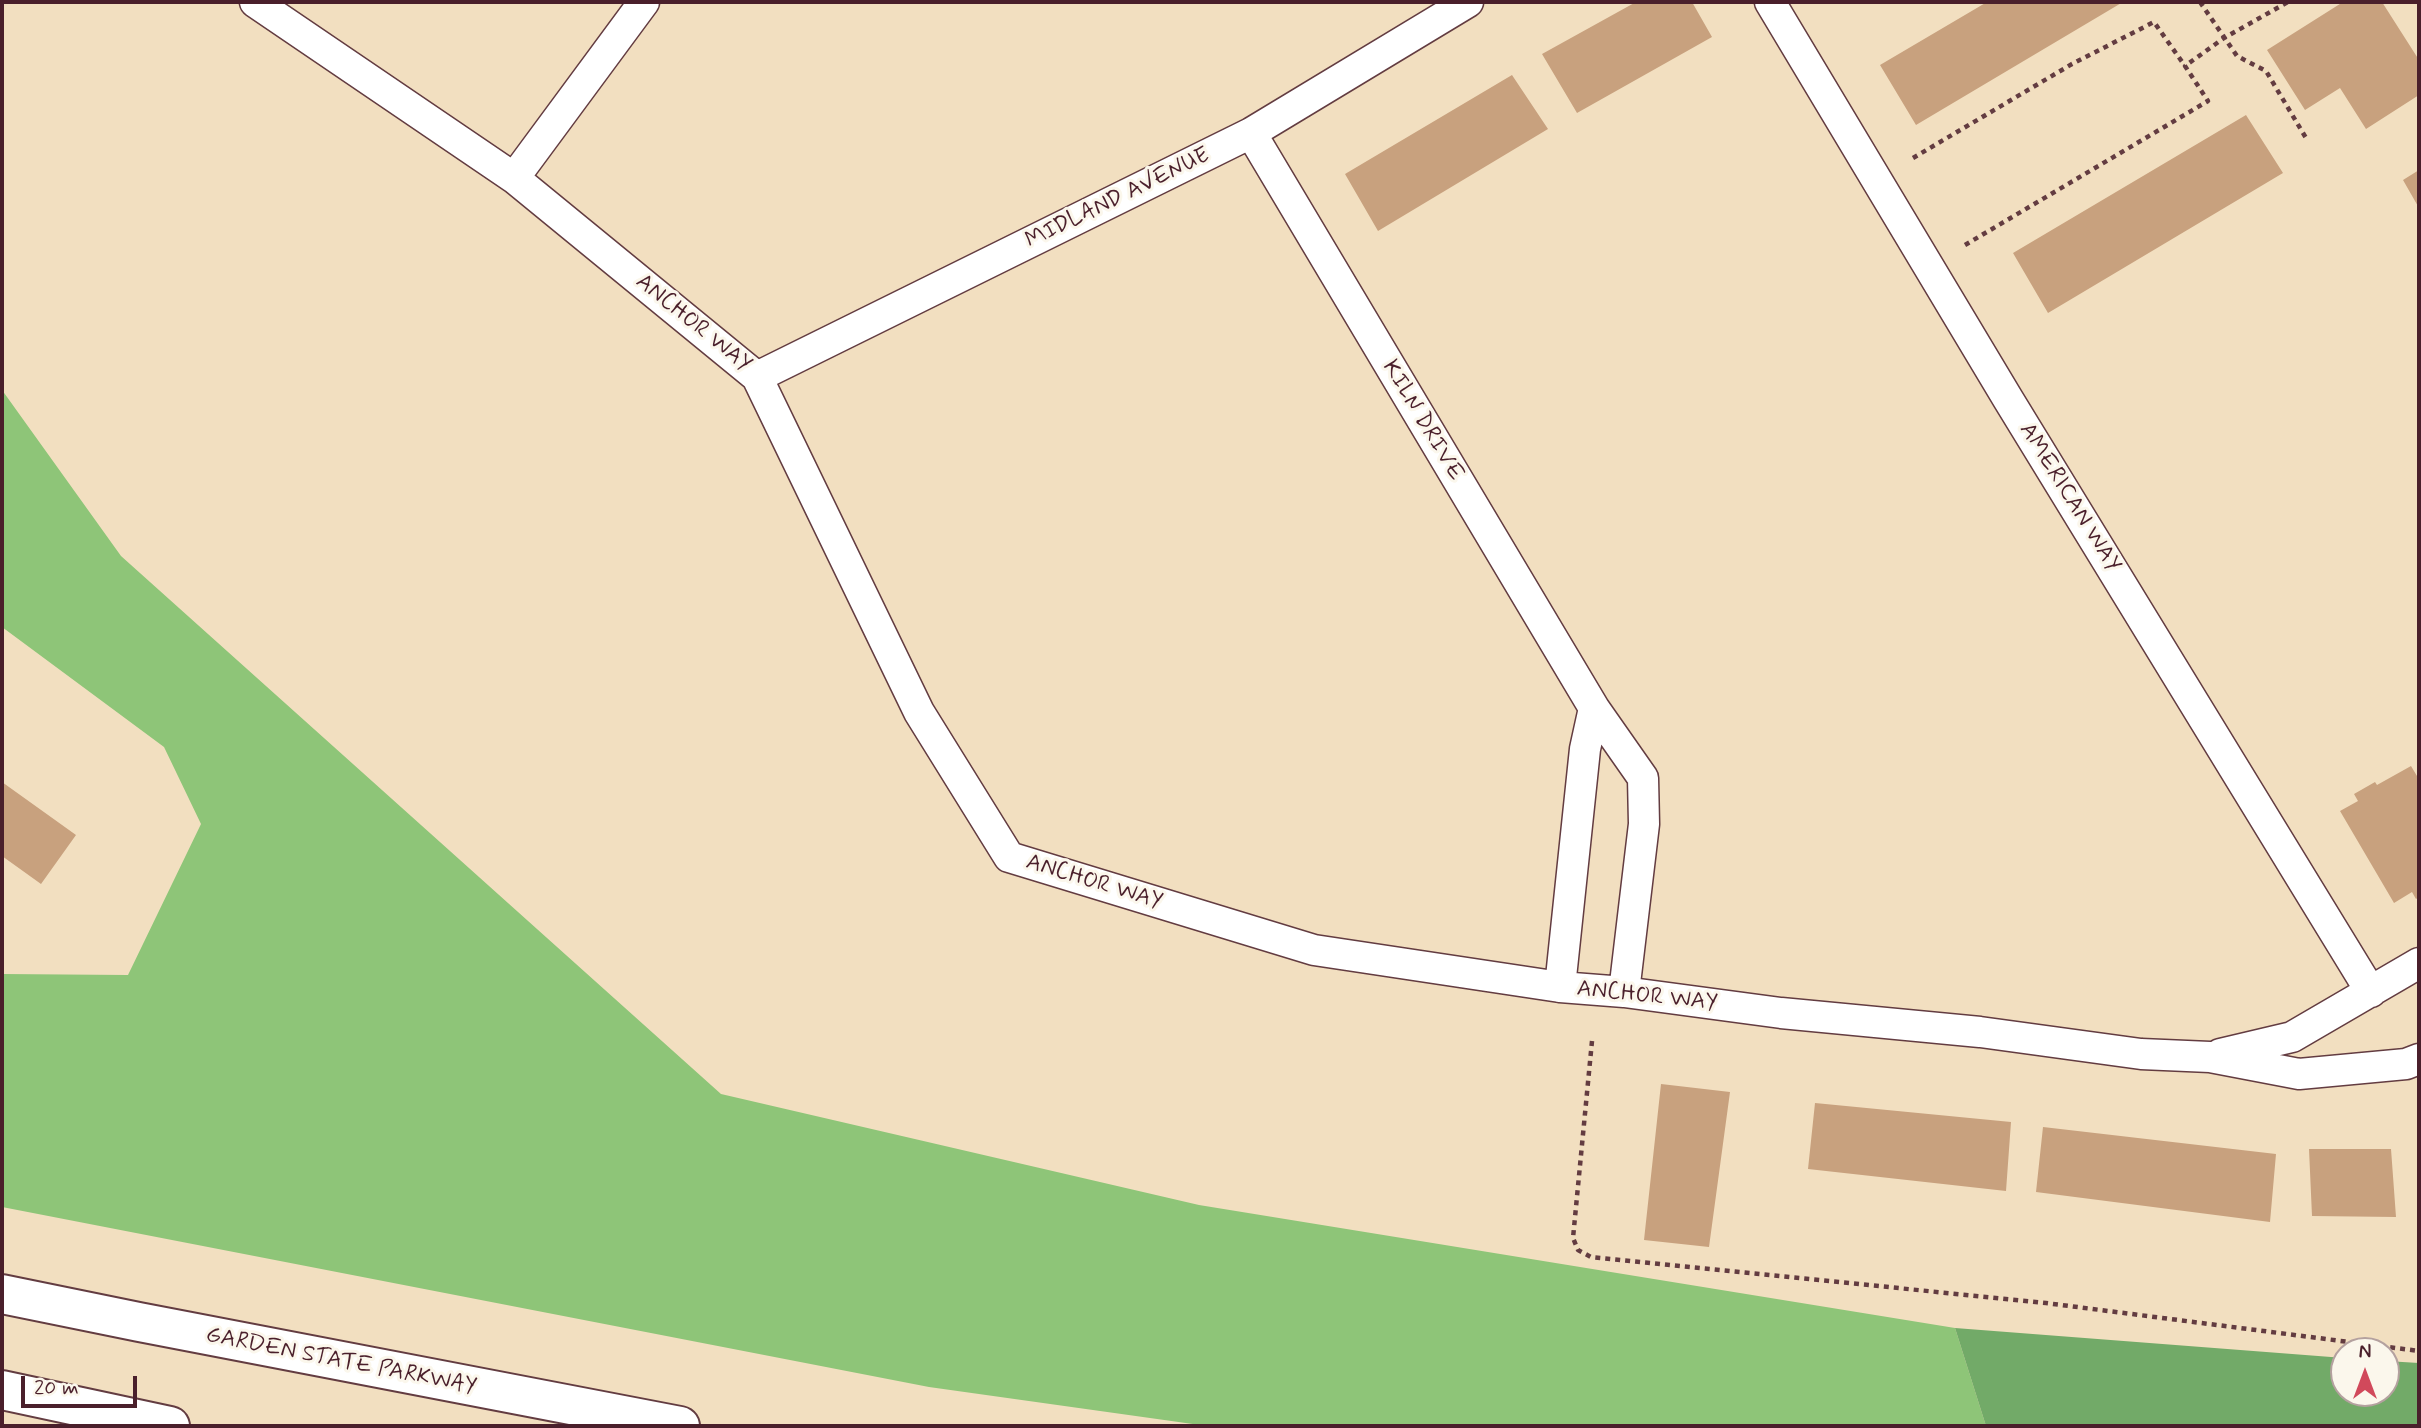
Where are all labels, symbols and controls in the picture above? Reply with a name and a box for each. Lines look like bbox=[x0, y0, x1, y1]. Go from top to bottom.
street label: MIDLAND AVENUE bbox=[1021, 142, 1215, 256]
street label: ANCHOR WAY bbox=[629, 269, 757, 379]
street label: KILN DRIVE bbox=[1375, 356, 1469, 486]
street label: AMERICAN WAY bbox=[2012, 418, 2126, 578]
street label: ANCHOR WAY bbox=[1022, 849, 1166, 917]
street label: ANCHOR WAY bbox=[1575, 976, 1719, 1018]
street label: GARDEN STATE PARKWAY bbox=[203, 1322, 479, 1402]
north arrow bbox=[2330, 1337, 2400, 1407]
text: N bbox=[2359, 1340, 2371, 1365]
scale bar bbox=[24, 1362, 140, 1406]
text: 20 m bbox=[34, 1374, 79, 1402]

